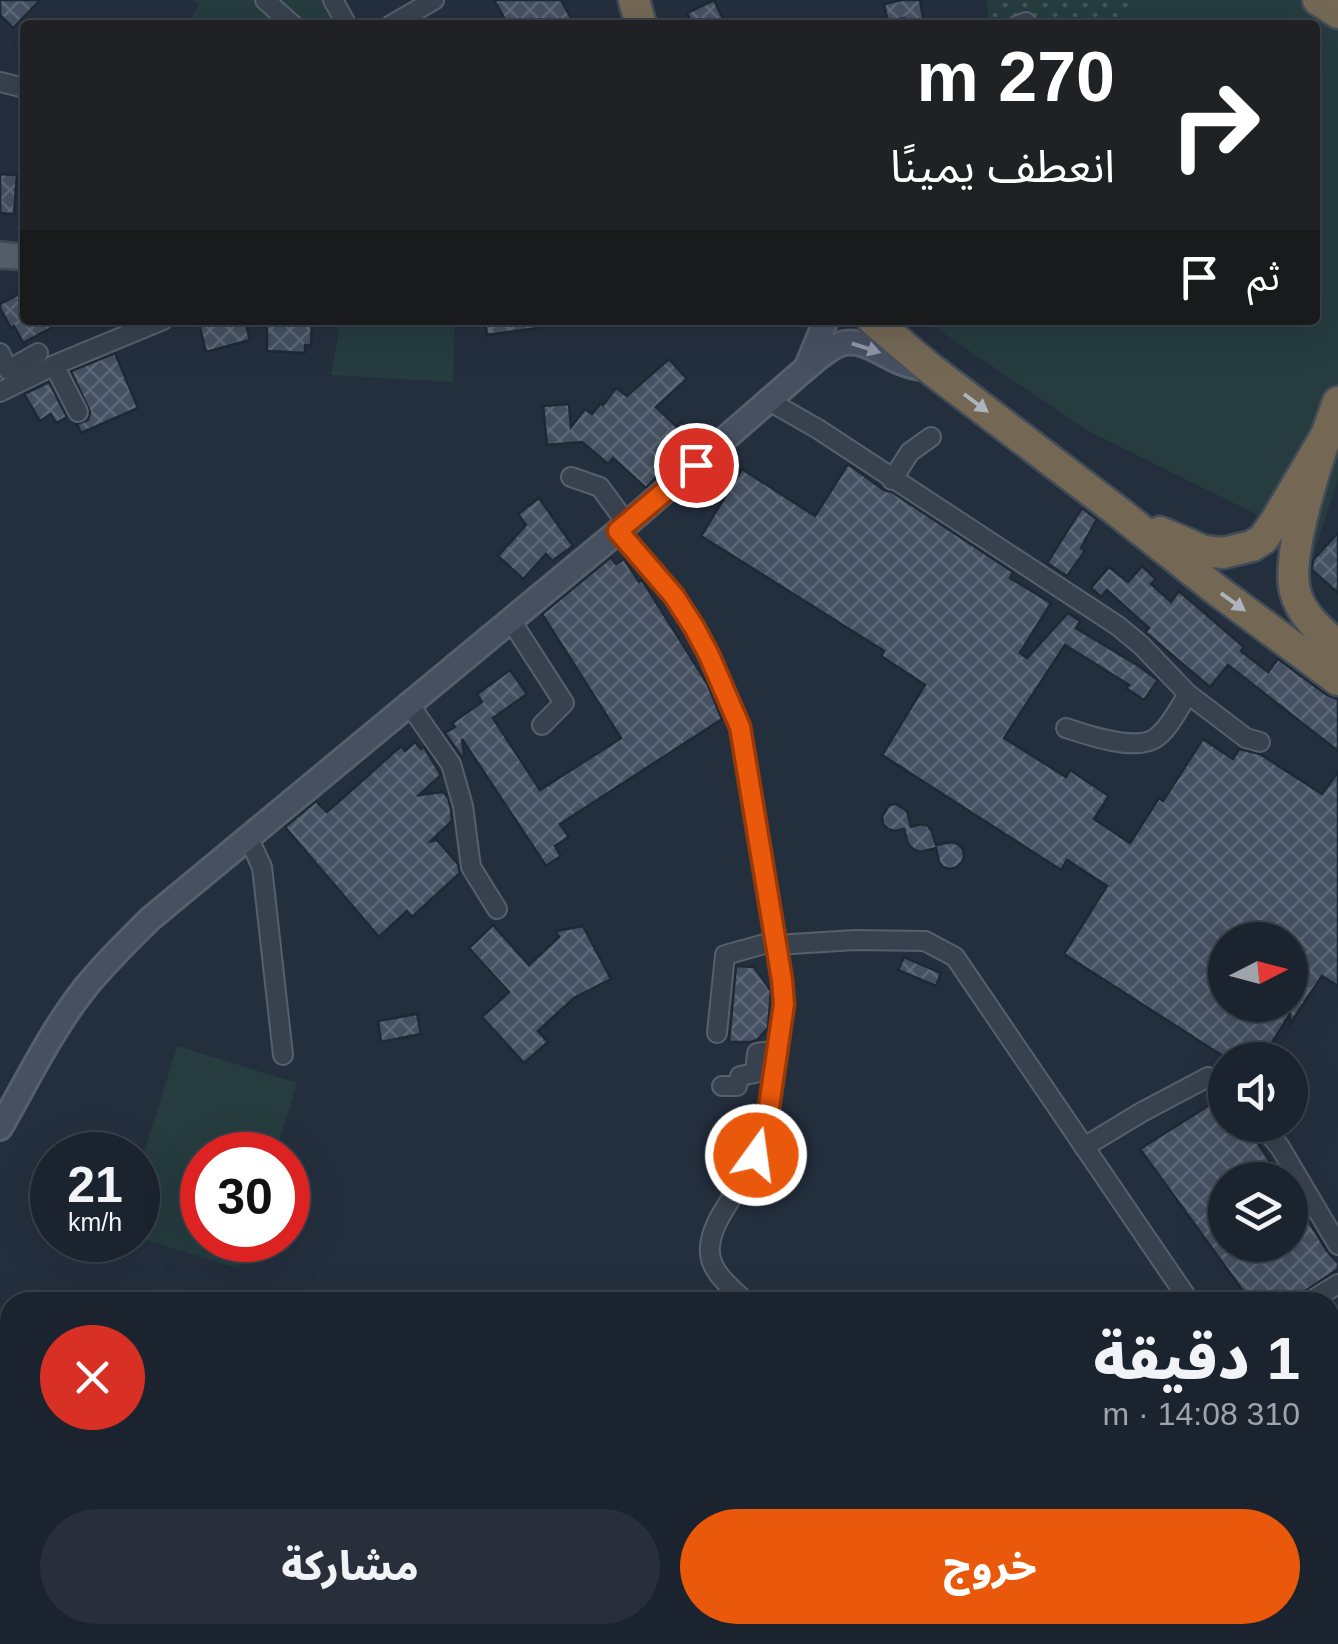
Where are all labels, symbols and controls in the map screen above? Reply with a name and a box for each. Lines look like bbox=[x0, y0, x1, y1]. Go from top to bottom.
text: 270 m bbox=[917, 38, 1115, 116]
icon: right bbox=[1150, 60, 1280, 190]
text: انعطف يمينًا bbox=[890, 141, 1115, 192]
icon: arrive bbox=[1172, 250, 1227, 305]
text: ثم bbox=[1247, 256, 1280, 298]
one-way arrow bbox=[851, 341, 881, 356]
one-way arrow bbox=[963, 393, 989, 413]
pin bbox=[654, 423, 739, 508]
icon: arrive bbox=[669, 438, 724, 493]
one-way arrow bbox=[1220, 592, 1246, 612]
north arrow bbox=[1208, 922, 1308, 1022]
map controls bbox=[1208, 922, 1308, 1262]
button: sound bbox=[1208, 1042, 1308, 1142]
position arrow bbox=[704, 1103, 808, 1207]
speed limit sign: 30 bbox=[180, 1132, 310, 1262]
text: 21 bbox=[67, 1157, 123, 1213]
button: layers bbox=[1208, 1162, 1308, 1262]
text: km/h bbox=[68, 1208, 122, 1236]
button: close bbox=[40, 1325, 145, 1430]
text: 1 دقيقة bbox=[1093, 1325, 1300, 1392]
text: 310 m · 14:08 bbox=[1103, 1396, 1300, 1432]
button: مشاركة bbox=[40, 1509, 660, 1624]
button: خروج bbox=[680, 1509, 1300, 1624]

